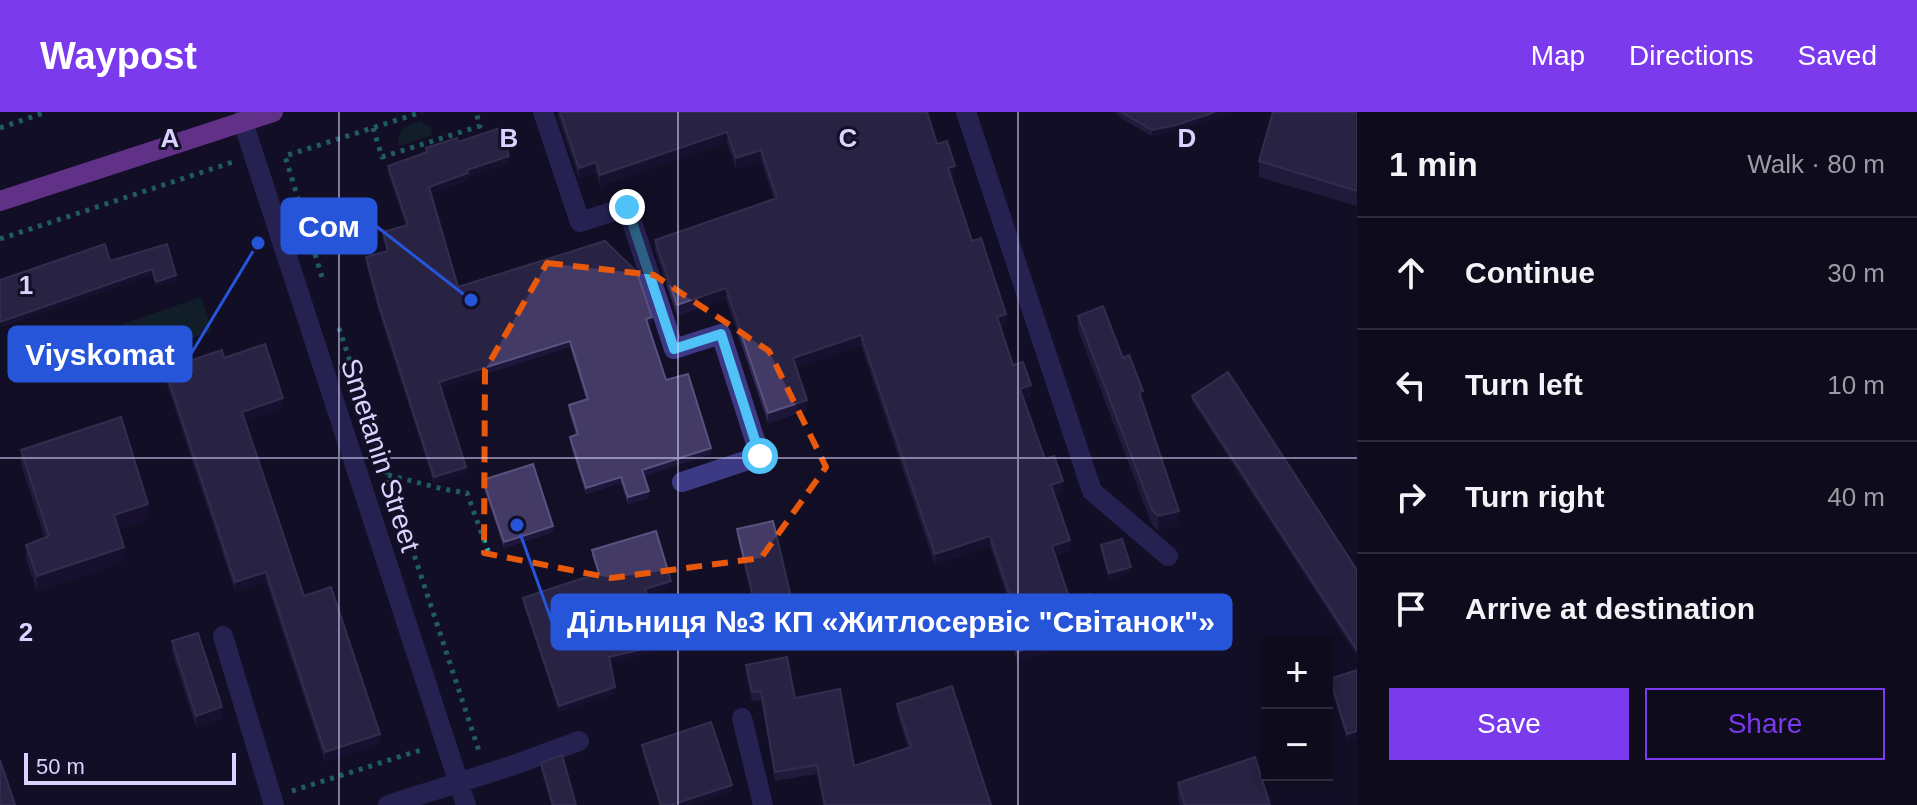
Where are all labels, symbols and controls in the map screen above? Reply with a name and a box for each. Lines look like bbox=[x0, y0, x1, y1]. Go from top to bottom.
text: Waypost bbox=[40, 35, 197, 77]
text: Map bbox=[1531, 40, 1585, 71]
text: Directions bbox=[1629, 40, 1754, 71]
text: Saved bbox=[1798, 40, 1877, 71]
text: A bbox=[161, 123, 180, 153]
text: B bbox=[500, 123, 518, 153]
text: C bbox=[839, 123, 858, 153]
text: D bbox=[1178, 123, 1196, 153]
text: 1 min bbox=[1389, 145, 1478, 183]
text: Walk · 80 m bbox=[1747, 149, 1885, 179]
route end bbox=[609, 189, 645, 225]
callout: Сом bbox=[282, 199, 376, 253]
text: Сом bbox=[298, 210, 360, 243]
icon: ahead bbox=[1389, 251, 1433, 295]
text: Continue bbox=[1465, 256, 1595, 289]
text: 30 m bbox=[1827, 258, 1885, 288]
text: 1 bbox=[19, 270, 33, 300]
callout: Viyskomat bbox=[9, 327, 191, 381]
text: Viyskomat bbox=[25, 338, 175, 371]
street label: Smetanin Street bbox=[335, 355, 426, 556]
icon: left bbox=[1389, 363, 1433, 407]
text: Turn left bbox=[1465, 368, 1583, 401]
text: 10 m bbox=[1827, 370, 1885, 400]
route start bbox=[742, 438, 778, 474]
icon: right bbox=[1389, 475, 1433, 519]
text: Turn right bbox=[1465, 480, 1604, 513]
text: 40 m bbox=[1827, 482, 1885, 512]
icon: arrive bbox=[1389, 587, 1433, 631]
text: Arrive at destination bbox=[1465, 592, 1755, 625]
callout: Дільниця №3 КП «Житлосервіс "Світанок"» bbox=[552, 595, 1231, 649]
text: Дільниця №3 КП «Житлосервіс "Світанок"» bbox=[567, 605, 1215, 638]
text: 2 bbox=[19, 617, 33, 647]
map controls bbox=[1261, 637, 1333, 781]
button: + bbox=[1261, 637, 1333, 709]
button: Save bbox=[1389, 688, 1629, 760]
button: Share bbox=[1645, 688, 1885, 760]
button: − bbox=[1261, 709, 1333, 781]
scale bar bbox=[24, 749, 236, 785]
text: 50 m bbox=[36, 754, 85, 779]

